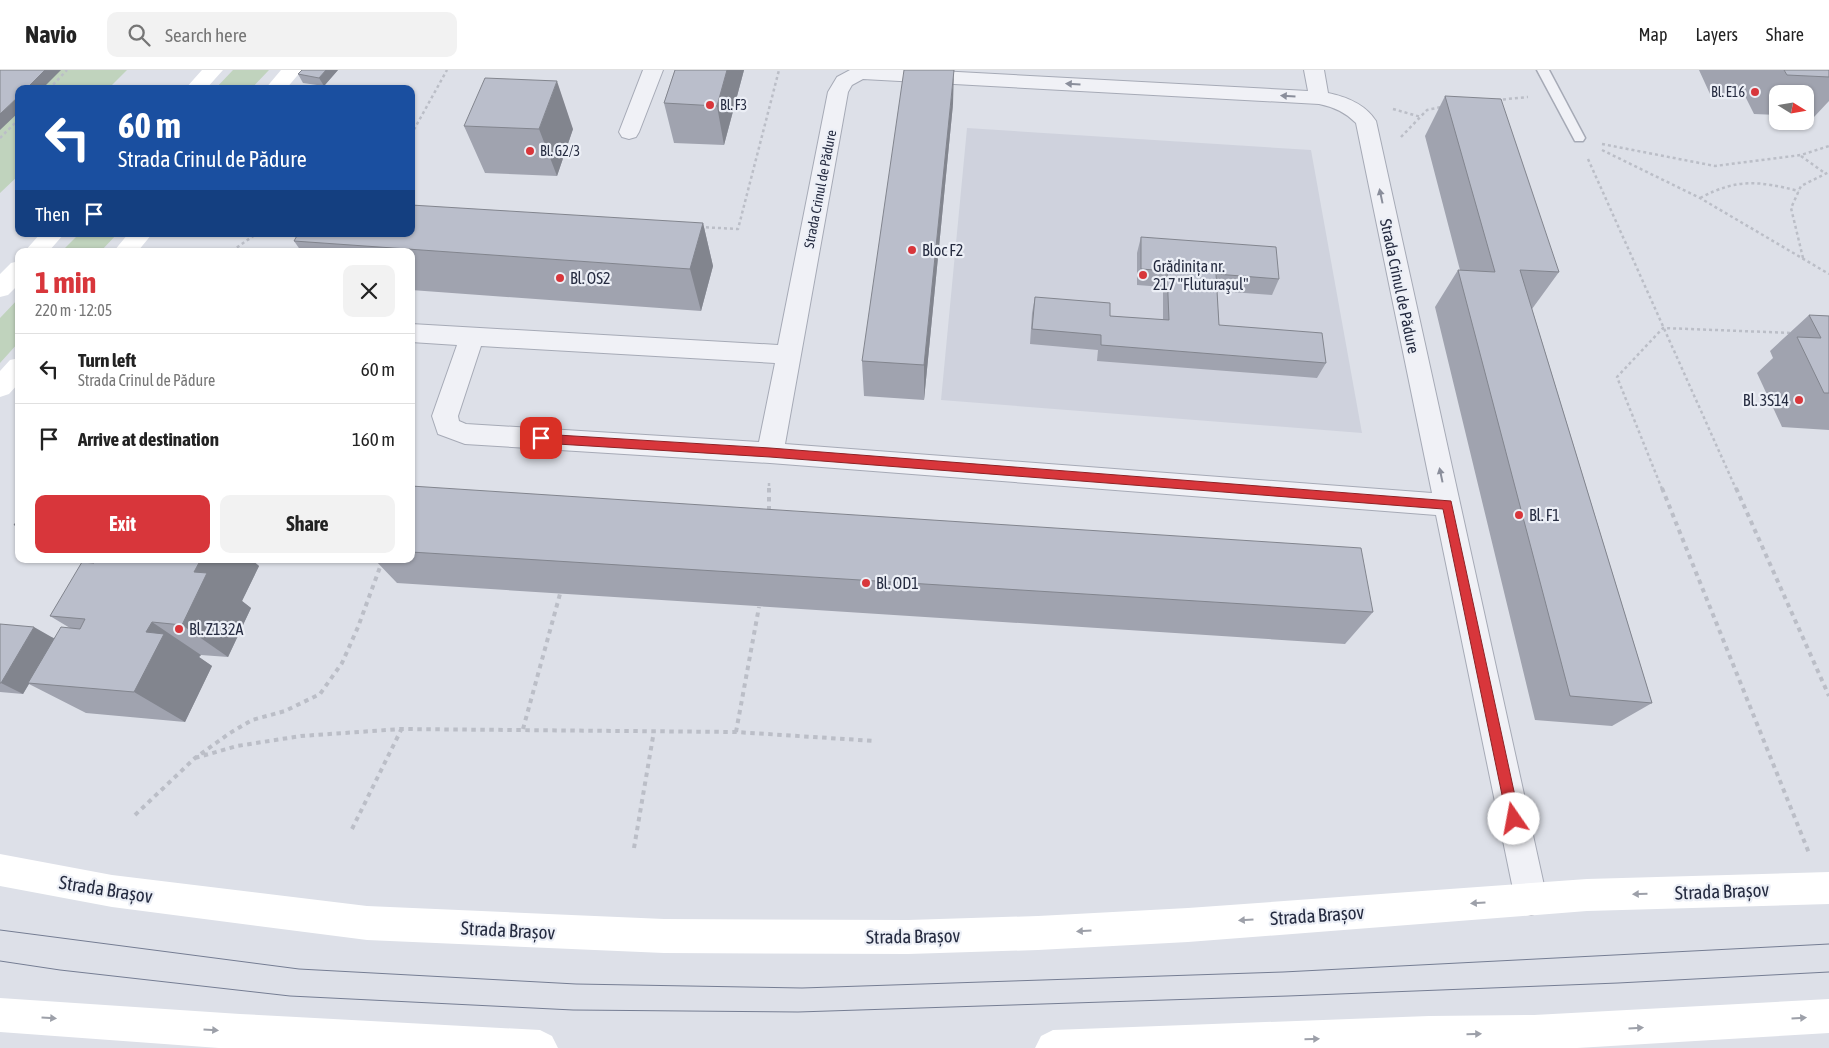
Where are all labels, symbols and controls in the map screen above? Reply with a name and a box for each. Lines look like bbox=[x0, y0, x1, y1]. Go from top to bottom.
search box bbox=[107, 12, 457, 57]
text: Navio bbox=[25, 21, 77, 48]
icon: search bbox=[125, 21, 153, 49]
text: Search here bbox=[165, 24, 247, 46]
text: Map bbox=[1638, 24, 1667, 45]
text: Layers bbox=[1695, 24, 1738, 45]
text: Share bbox=[1766, 24, 1804, 45]
one-way arrow bbox=[1065, 80, 1081, 88]
place label: Bl. E16 bbox=[1711, 84, 1745, 100]
north arrow bbox=[1769, 85, 1814, 130]
map controls bbox=[1769, 85, 1814, 130]
marker: Bl. E16 bbox=[1749, 86, 1761, 98]
one-way arrow bbox=[1280, 92, 1296, 100]
place label: Bl. F3 bbox=[720, 97, 747, 113]
marker: Bl. F3 bbox=[704, 99, 716, 111]
icon: left bbox=[35, 105, 100, 170]
text: 60 m bbox=[118, 105, 181, 145]
street label: Strada Crinul de Pădure bbox=[801, 129, 839, 249]
place label: Bl. G2/3 bbox=[540, 143, 580, 159]
marker: Bl. G2/3 bbox=[524, 145, 536, 157]
text: Strada Crinul de Pădure bbox=[118, 146, 307, 172]
one-way arrow bbox=[1377, 189, 1385, 204]
icon: arrive bbox=[80, 200, 108, 228]
text: Then bbox=[35, 203, 70, 225]
street label: Strada Crinul de Pădure bbox=[1377, 217, 1423, 355]
place label: Bloc F2 bbox=[922, 241, 963, 259]
marker: Bloc F2 bbox=[906, 244, 918, 256]
place label: Grădinița nr. 217 "Fluturaşul" bbox=[1153, 257, 1248, 294]
text: 1 min bbox=[35, 265, 96, 299]
button: close bbox=[343, 265, 395, 317]
place label: Bl. OS2 bbox=[570, 269, 610, 287]
marker: Grădinița nr. 217 "Fluturaşul" bbox=[1137, 269, 1149, 281]
marker: Bl. OS2 bbox=[554, 272, 566, 284]
text: 220 m · 12:05 bbox=[35, 301, 112, 319]
text: Turn left bbox=[78, 349, 136, 371]
icon: left bbox=[35, 355, 63, 383]
text: 60 m bbox=[361, 358, 395, 380]
text: Strada Crinul de Pădure bbox=[78, 371, 215, 389]
place label: Bl. 3S14 bbox=[1743, 391, 1789, 409]
marker: Bl. 3S14 bbox=[1793, 394, 1805, 406]
pin bbox=[520, 417, 562, 459]
icon: arrive bbox=[527, 424, 555, 452]
icon: arrive bbox=[35, 425, 63, 453]
text: Arrive at destination bbox=[78, 428, 219, 450]
text: 160 m bbox=[352, 428, 395, 450]
one-way arrow bbox=[1437, 467, 1445, 483]
button: Exit bbox=[35, 495, 210, 553]
button: Share bbox=[220, 495, 395, 553]
place label: Bl. F1 bbox=[1529, 506, 1560, 524]
marker: Bl. F1 bbox=[1513, 509, 1525, 521]
place label: Bl. OD1 bbox=[876, 574, 919, 592]
marker: Bl. OD1 bbox=[860, 577, 872, 589]
place label: Bl. Z132A bbox=[189, 620, 244, 638]
marker: Bl. Z132A bbox=[173, 623, 185, 635]
position arrow bbox=[1487, 792, 1539, 844]
street label: Strada Brașov bbox=[58, 871, 154, 907]
street label: Strada Brașov bbox=[1674, 878, 1770, 904]
one-way arrow bbox=[1632, 890, 1648, 898]
one-way arrow bbox=[1470, 900, 1486, 908]
street label: Strada Brașov bbox=[1269, 901, 1365, 929]
street label: Strada Brașov bbox=[460, 917, 556, 943]
one-way arrow bbox=[1238, 917, 1254, 925]
street label: Strada Brașov bbox=[866, 924, 960, 948]
one-way arrow bbox=[1076, 927, 1092, 935]
one-way arrow bbox=[1791, 1014, 1807, 1022]
one-way arrow bbox=[41, 1015, 57, 1023]
one-way arrow bbox=[1629, 1024, 1645, 1032]
one-way arrow bbox=[203, 1026, 219, 1034]
one-way arrow bbox=[1466, 1030, 1482, 1038]
one-way arrow bbox=[1304, 1034, 1320, 1042]

